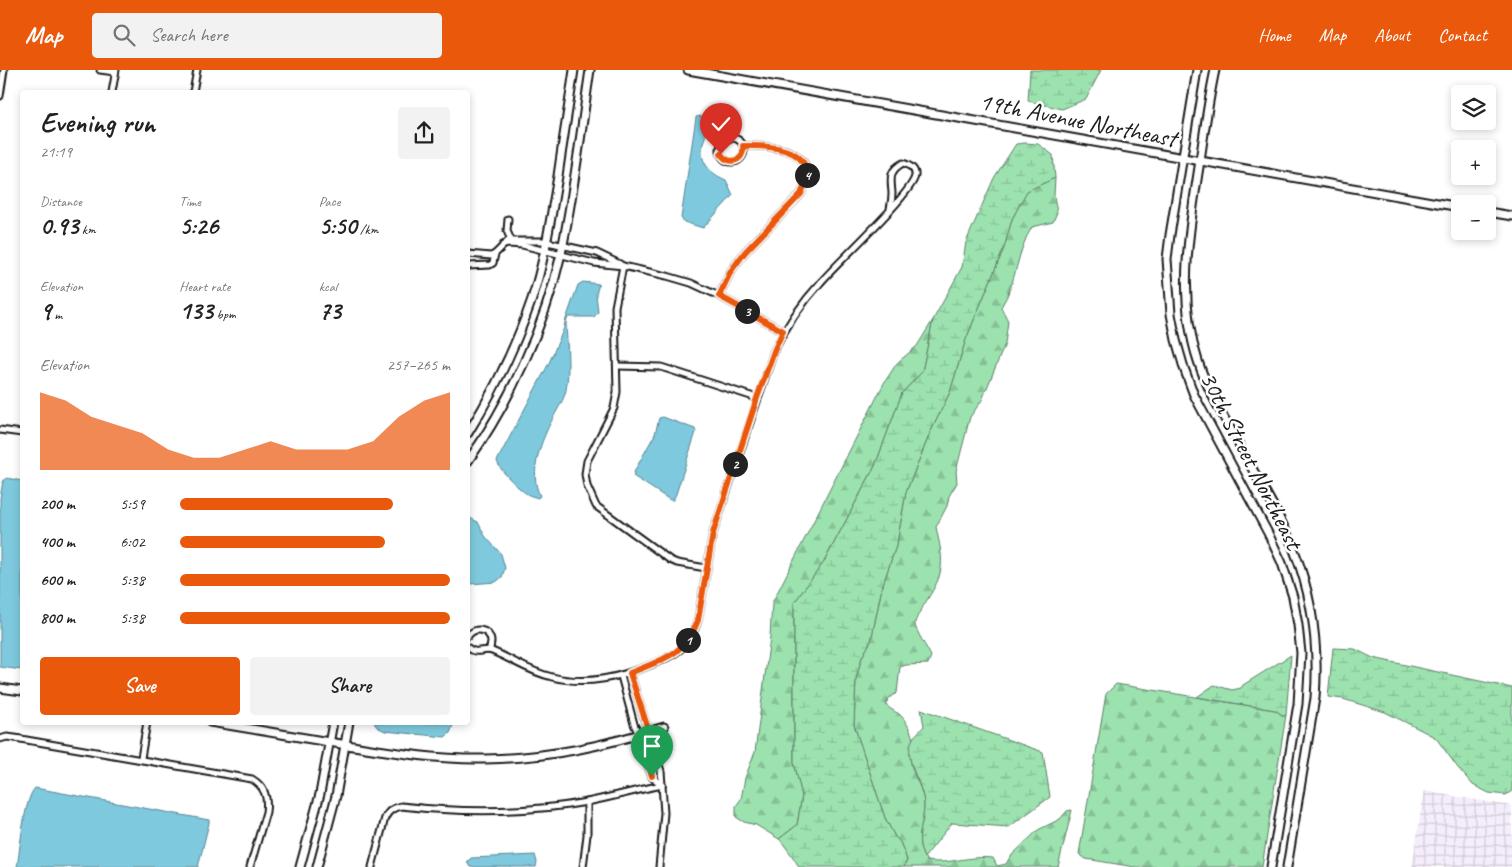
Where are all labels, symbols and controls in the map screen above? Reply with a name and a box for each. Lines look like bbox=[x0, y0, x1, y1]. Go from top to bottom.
search box bbox=[92, 13, 442, 58]
text: Map bbox=[25, 20, 62, 50]
icon: search bbox=[110, 21, 138, 49]
text: Search here bbox=[150, 23, 228, 47]
text: Home bbox=[1258, 24, 1291, 46]
text: Map bbox=[1319, 24, 1346, 46]
text: About bbox=[1374, 24, 1410, 46]
text: Contact bbox=[1438, 24, 1487, 46]
street label: 19th Avenue Northeast bbox=[977, 85, 1183, 155]
map controls bbox=[1451, 85, 1496, 240]
button: layers bbox=[1451, 85, 1496, 130]
pin bbox=[700, 103, 742, 154]
text: Evening run bbox=[40, 105, 155, 140]
button: share bbox=[398, 107, 450, 159]
icon: check bbox=[707, 110, 735, 138]
button: + bbox=[1451, 140, 1496, 185]
text: 21:19 bbox=[40, 142, 72, 162]
pin: 4 bbox=[794, 162, 820, 188]
text: 4 bbox=[804, 167, 811, 184]
text: Distance bbox=[40, 193, 82, 210]
text: Time bbox=[179, 193, 201, 210]
text: Pace bbox=[319, 193, 340, 210]
button: − bbox=[1451, 195, 1496, 240]
text: 0.93 bbox=[40, 210, 78, 242]
text: 5:26 bbox=[179, 210, 218, 242]
text: 5:50 bbox=[319, 210, 357, 242]
text: km bbox=[78, 221, 95, 238]
text: /km bbox=[357, 221, 378, 238]
text: Elevation bbox=[40, 278, 83, 295]
text: Heart rate bbox=[179, 278, 230, 295]
text: kcal bbox=[319, 278, 337, 295]
text: 9 bbox=[40, 295, 51, 327]
text: 133 bbox=[179, 295, 213, 327]
text: 73 bbox=[319, 295, 341, 327]
pin: 3 bbox=[734, 298, 760, 324]
text: 3 bbox=[744, 303, 751, 320]
text: m bbox=[51, 306, 62, 323]
text: bpm bbox=[213, 306, 236, 323]
text: Elevation bbox=[40, 355, 89, 375]
text: 257–265 m bbox=[387, 355, 450, 375]
street label: 30th Street Northeast bbox=[1192, 366, 1311, 557]
pin: 2 bbox=[722, 452, 748, 476]
text: 2 bbox=[732, 456, 739, 473]
text: 200 m bbox=[40, 494, 75, 514]
text: 5:59 bbox=[120, 494, 145, 514]
text: 400 m bbox=[40, 532, 75, 552]
text: 6:02 bbox=[120, 532, 145, 552]
text: 600 m bbox=[40, 570, 75, 590]
text: 5:38 bbox=[120, 570, 145, 590]
text: 800 m bbox=[40, 608, 75, 628]
text: 5:38 bbox=[120, 608, 145, 628]
pin: 1 bbox=[676, 628, 700, 652]
text: 1 bbox=[685, 632, 692, 649]
button: Save bbox=[40, 657, 240, 715]
button: Share bbox=[250, 657, 450, 715]
pin bbox=[631, 725, 673, 776]
icon: arrive bbox=[638, 732, 666, 760]

